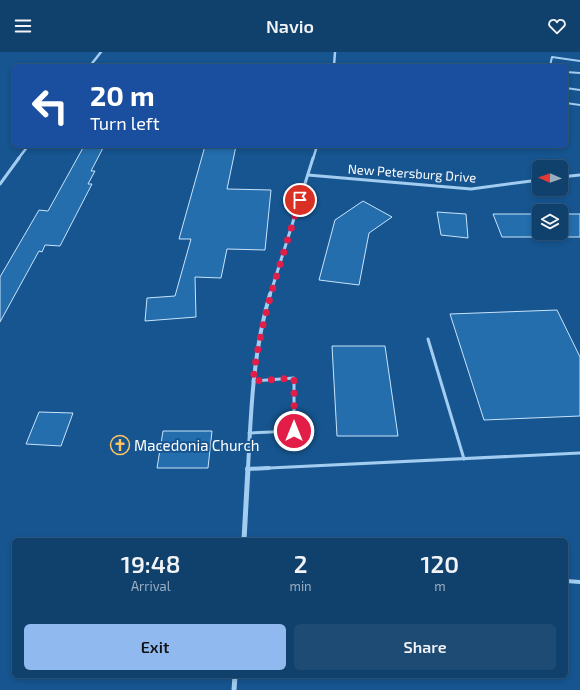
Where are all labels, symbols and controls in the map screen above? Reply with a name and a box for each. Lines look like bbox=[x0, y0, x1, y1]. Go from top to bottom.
icon: menu bbox=[12, 15, 34, 37]
text: Navio bbox=[266, 15, 314, 37]
icon: heart bbox=[546, 15, 568, 37]
text: 20 m bbox=[90, 78, 155, 112]
icon: left bbox=[24, 80, 76, 132]
text: Turn left bbox=[90, 112, 160, 134]
north arrow bbox=[532, 160, 568, 196]
map controls bbox=[532, 160, 568, 240]
street label: New Petersburg Drive bbox=[347, 161, 477, 185]
pin bbox=[283, 183, 317, 217]
icon: arrive bbox=[289, 189, 311, 211]
button: layers bbox=[532, 204, 568, 240]
position arrow bbox=[273, 410, 315, 452]
church icon: Macedonia Church bbox=[109, 434, 131, 456]
place label: Macedonia Church bbox=[134, 436, 259, 454]
text: 19:48 bbox=[121, 549, 181, 578]
text: 2 bbox=[294, 549, 307, 578]
text: 120 bbox=[421, 549, 459, 578]
text: Arrival bbox=[131, 578, 171, 594]
text: min bbox=[290, 578, 312, 594]
text: m bbox=[434, 578, 446, 594]
button: Exit bbox=[24, 624, 286, 670]
button: Share bbox=[294, 624, 556, 670]

